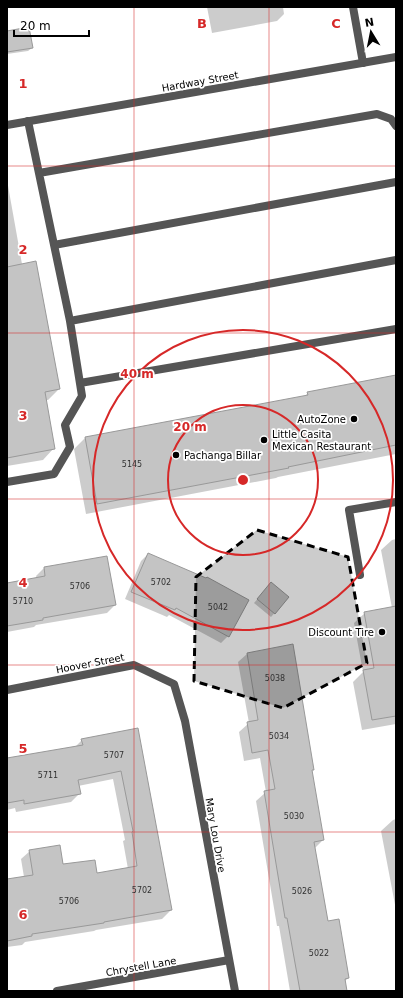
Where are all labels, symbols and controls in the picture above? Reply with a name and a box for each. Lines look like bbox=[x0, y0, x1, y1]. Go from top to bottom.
scale bar bbox=[14, 12, 89, 38]
north arrow bbox=[351, 12, 391, 52]
text: N bbox=[364, 15, 375, 30]
text: B bbox=[197, 16, 207, 31]
text: C bbox=[331, 16, 341, 31]
text: 20 m bbox=[20, 19, 51, 33]
street label: Hardway Street bbox=[161, 69, 239, 94]
text: 1 bbox=[18, 76, 28, 91]
text: 2 bbox=[18, 242, 28, 257]
text: 40 m bbox=[120, 367, 154, 381]
text: 3 bbox=[18, 408, 28, 423]
place label: AutoZone bbox=[297, 414, 346, 425]
marker: AutoZone bbox=[349, 414, 359, 424]
text: 20 m bbox=[173, 420, 207, 434]
place label: Little Casita Mexican Restaurant bbox=[272, 429, 371, 452]
marker: Little Casita Mexican Restaurant bbox=[259, 435, 269, 445]
marker: Pachanga Billar bbox=[171, 450, 181, 460]
place label: Pachanga Billar bbox=[184, 450, 262, 461]
house number: 5145 bbox=[122, 460, 142, 469]
centre of rings bbox=[236, 473, 250, 487]
text: 4 bbox=[18, 575, 28, 590]
house number: 5702 bbox=[151, 578, 171, 587]
house number: 5706 bbox=[70, 582, 90, 591]
house number: 5710 bbox=[13, 597, 33, 606]
house number: 5042 bbox=[208, 603, 228, 612]
place label: Discount Tire bbox=[308, 627, 374, 638]
marker: Discount Tire bbox=[377, 627, 387, 637]
street label: Hoover Street bbox=[55, 651, 125, 676]
house number: 5038 bbox=[265, 674, 285, 683]
house number: 5034 bbox=[269, 732, 289, 741]
text: 5 bbox=[18, 741, 28, 756]
house number: 5707 bbox=[104, 751, 124, 760]
house number: 5711 bbox=[38, 771, 58, 780]
street label: Mary Lou Drive bbox=[204, 797, 227, 873]
house number: 5030 bbox=[284, 812, 304, 821]
house number: 5702 bbox=[132, 886, 152, 895]
house number: 5026 bbox=[292, 887, 312, 896]
house number: 5706 bbox=[59, 897, 79, 906]
text: 6 bbox=[18, 907, 28, 922]
house number: 5022 bbox=[309, 949, 329, 958]
street label: Chrystell Lane bbox=[105, 955, 177, 978]

